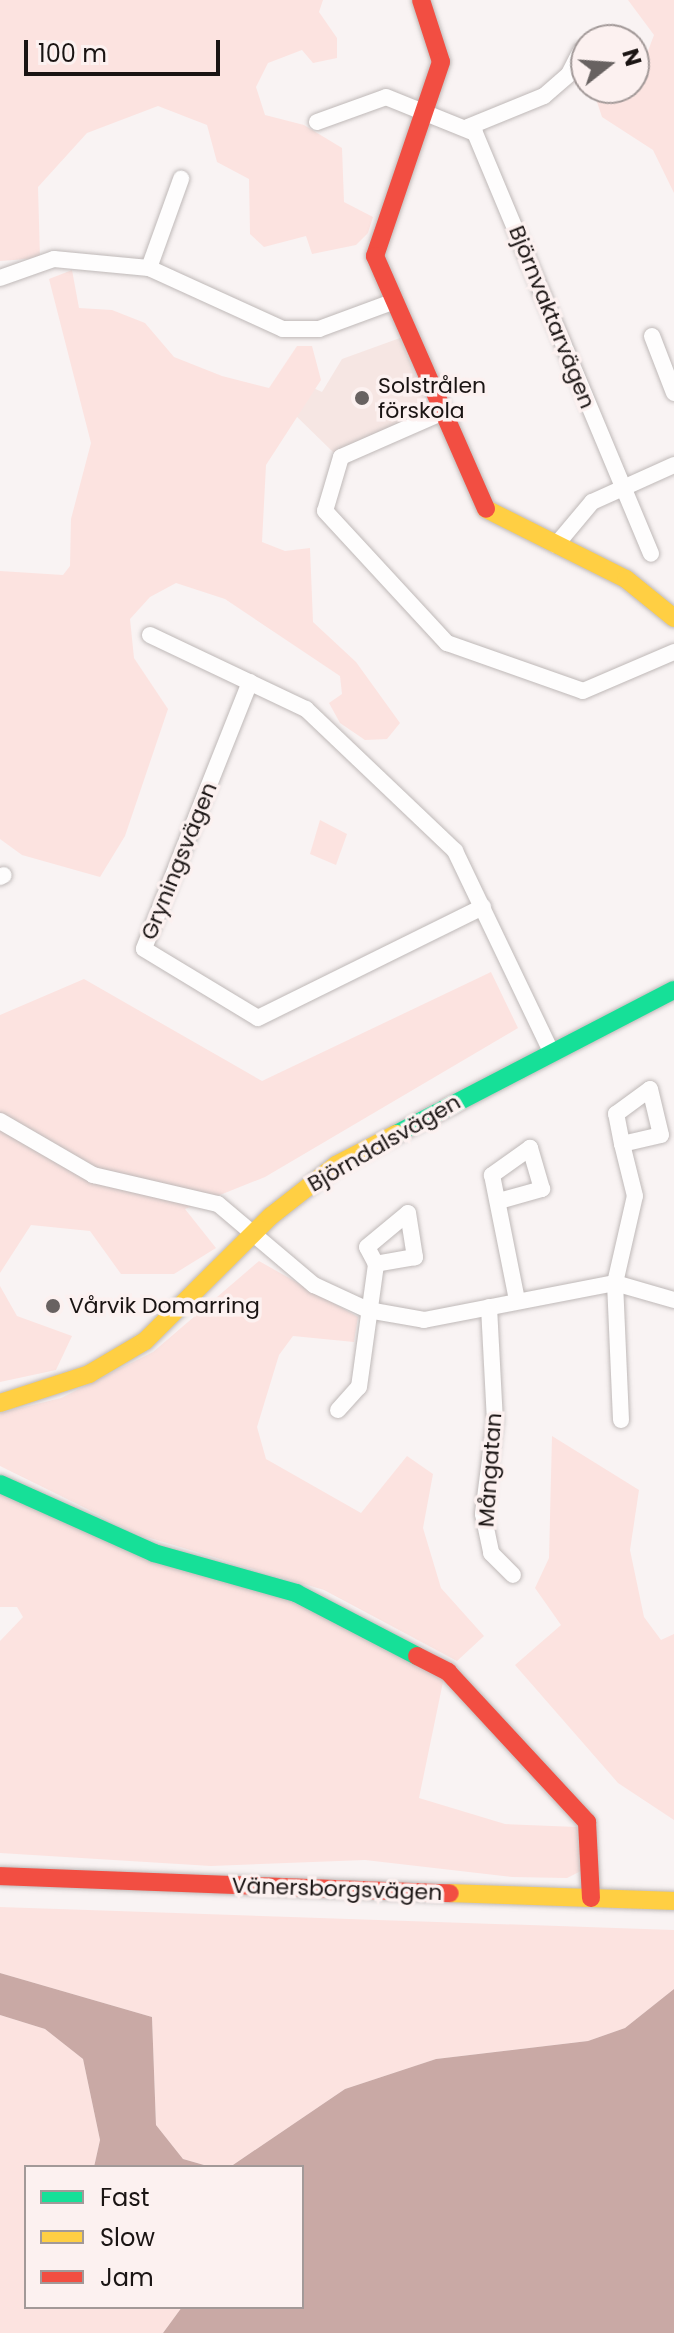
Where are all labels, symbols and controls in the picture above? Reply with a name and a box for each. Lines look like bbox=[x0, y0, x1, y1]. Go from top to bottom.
scale bar bbox=[28, 24, 224, 74]
north arrow bbox=[570, 24, 650, 104]
text: 100 m bbox=[38, 37, 107, 70]
text: N bbox=[614, 45, 649, 70]
street label: Björnvaktarvägen bbox=[503, 222, 601, 412]
place label: Solstrålen förskola bbox=[378, 372, 486, 424]
marker: Solstrålen förskola bbox=[353, 389, 371, 407]
street label: Gryningsvägen bbox=[135, 778, 223, 944]
street label: Björndalsvägen bbox=[303, 1089, 465, 1197]
place label: Vårvik Domarring bbox=[69, 1293, 260, 1319]
marker: Vårvik Domarring bbox=[44, 1297, 62, 1315]
street label: Mångatan bbox=[473, 1412, 507, 1528]
street label: Vänersborgsvägen bbox=[231, 1872, 443, 1906]
legend bbox=[24, 2165, 304, 2309]
text: Fast bbox=[100, 2181, 150, 2214]
text: Slow bbox=[100, 2221, 155, 2254]
text: Jam bbox=[100, 2261, 154, 2294]

